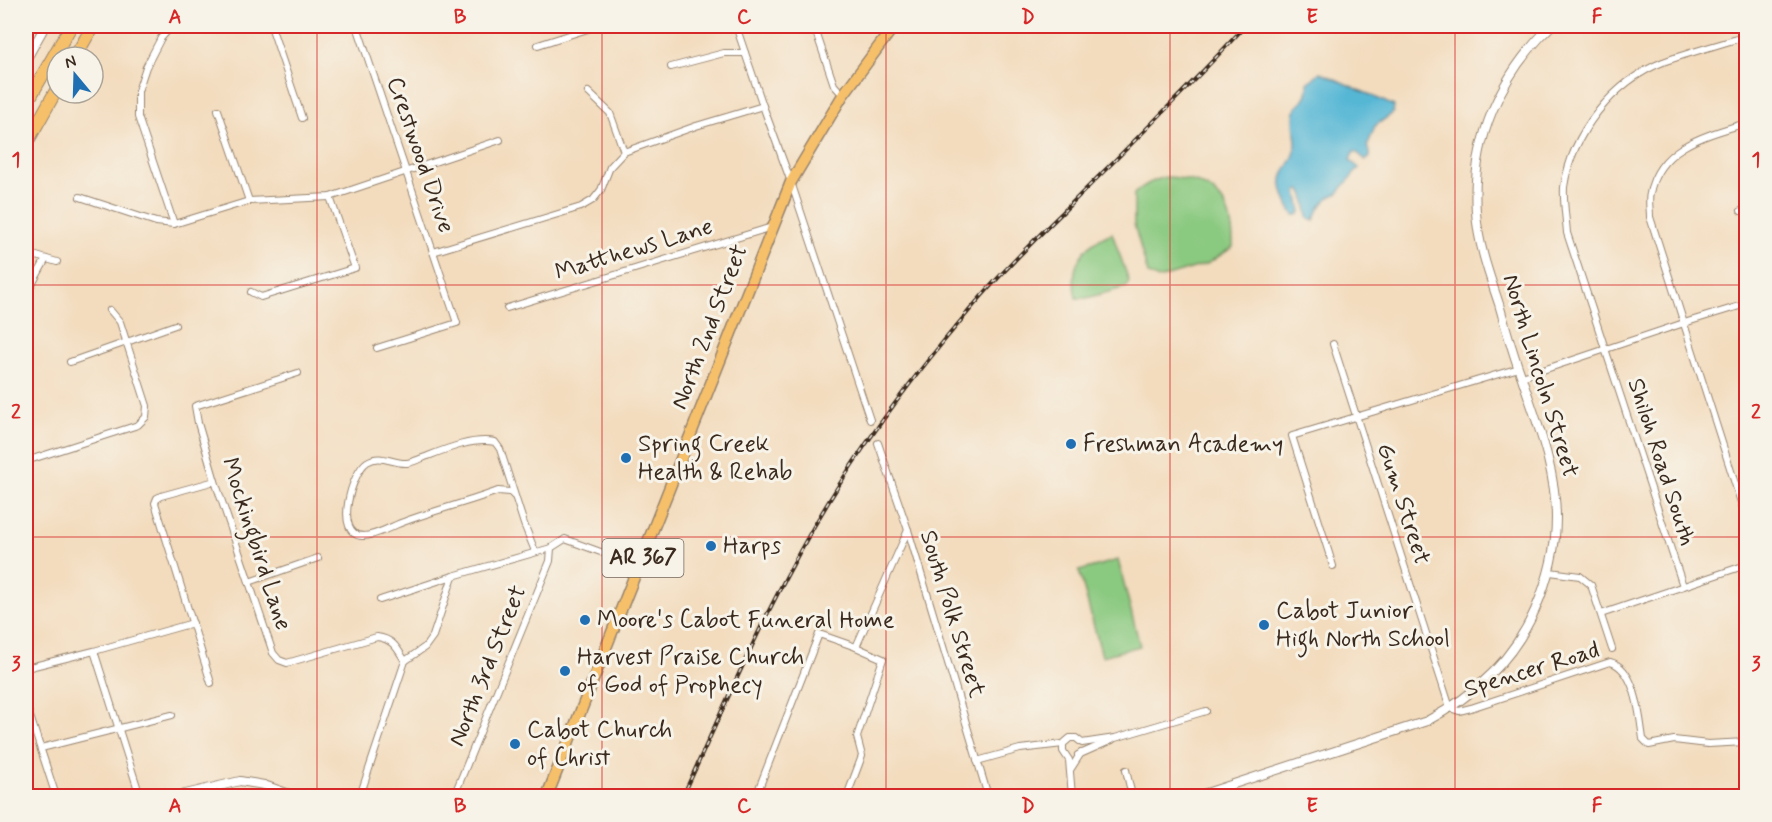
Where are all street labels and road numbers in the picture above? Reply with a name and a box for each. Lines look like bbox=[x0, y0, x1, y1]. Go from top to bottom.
street label: Crestwood Drive bbox=[379, 73, 461, 237]
street label: Matthews Lane bbox=[551, 211, 717, 289]
street label: North 2nd Street bbox=[664, 240, 756, 414]
street label: North Lincoln Street bbox=[1494, 271, 1586, 481]
street label: Shiloh Road South bbox=[1619, 374, 1703, 550]
street label: Gum Street bbox=[1369, 439, 1437, 569]
street label: Mockingbird Lane bbox=[211, 454, 299, 635]
street label: South Polk Street bbox=[912, 527, 992, 701]
road number: AR 367 bbox=[602, 539, 684, 577]
street label: North 3rd Street bbox=[442, 581, 534, 751]
street label: Spencer Road bbox=[1461, 635, 1603, 705]

